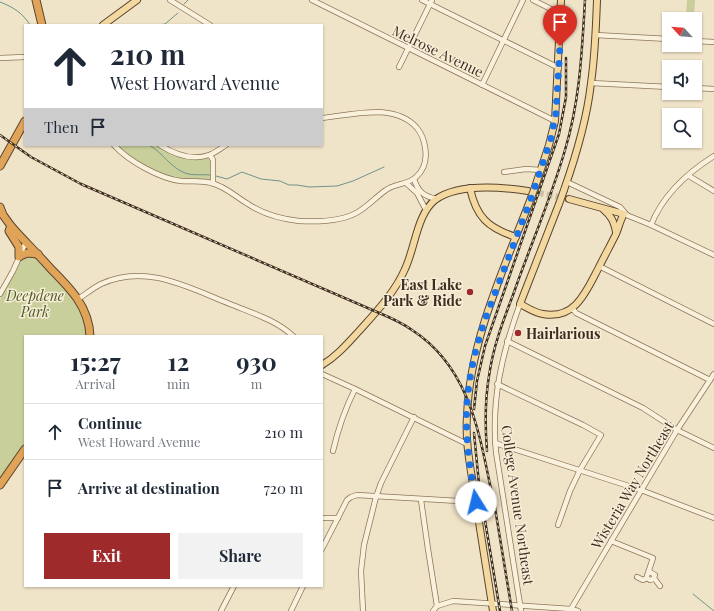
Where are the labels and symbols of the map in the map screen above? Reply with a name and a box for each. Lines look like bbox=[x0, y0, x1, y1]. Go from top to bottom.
pin bbox=[543, 5, 577, 46]
north arrow bbox=[662, 12, 702, 52]
street label: Melrose Avenue bbox=[389, 21, 487, 81]
place label: East Lake Park & Ride bbox=[383, 275, 462, 310]
park label: Deepdene Park bbox=[5, 286, 64, 321]
marker: East Lake Park & Ride bbox=[465, 287, 475, 297]
place label: Hairlarious bbox=[526, 324, 600, 343]
marker: Hairlarious bbox=[513, 328, 523, 338]
street label: Wisteria Way Northeast bbox=[586, 417, 678, 553]
street label: College Avenue Northeast bbox=[497, 424, 539, 587]
position arrow bbox=[455, 481, 497, 523]

